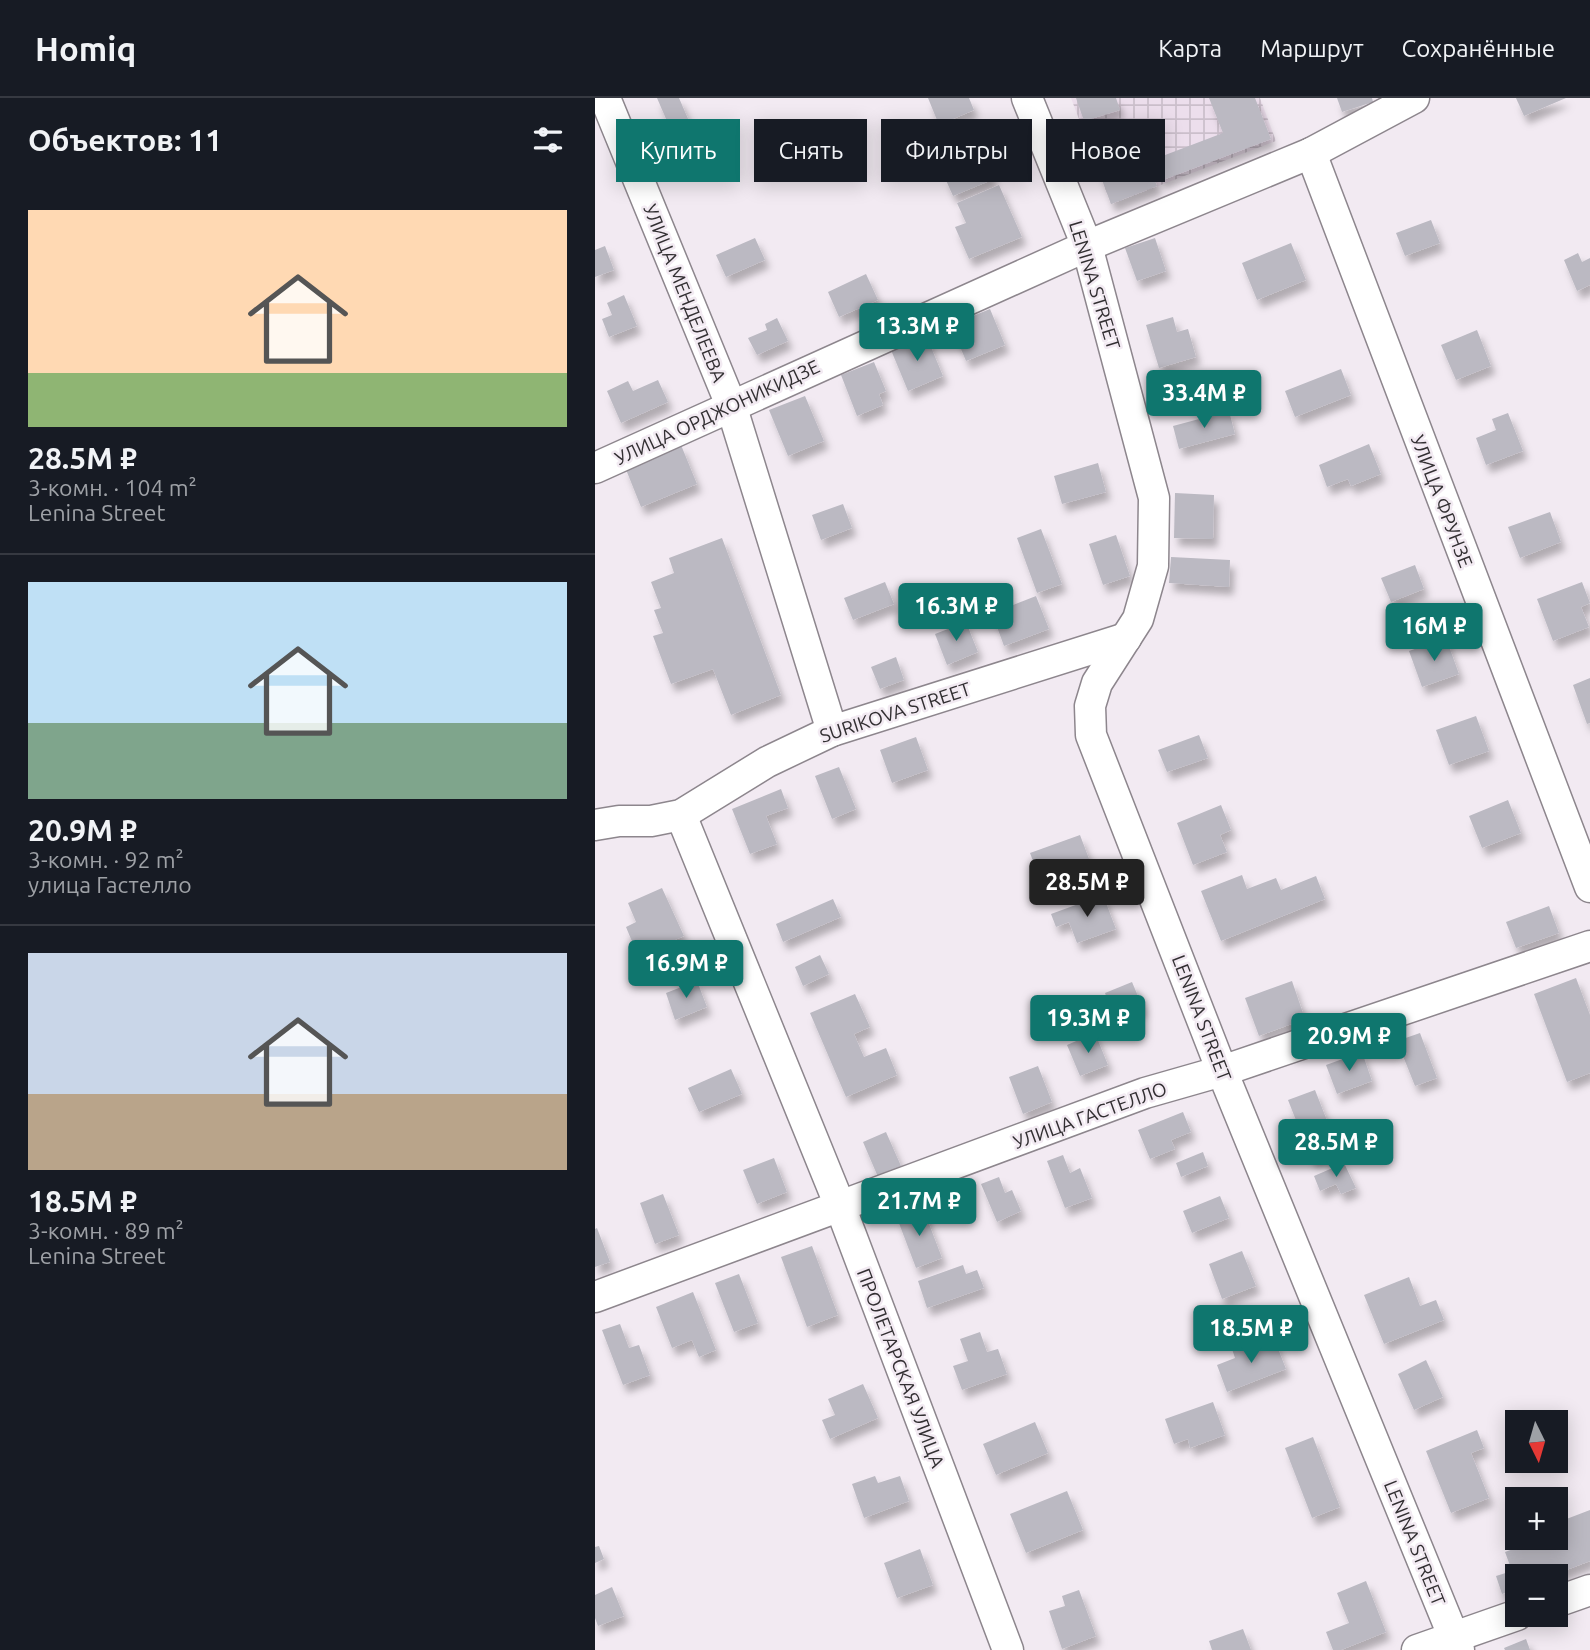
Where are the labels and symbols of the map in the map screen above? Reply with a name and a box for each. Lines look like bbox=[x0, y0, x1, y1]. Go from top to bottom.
street label: УЛИЦА МЕНДЕЛЕЕВА bbox=[639, 201, 731, 386]
street label: LENINA STREET bbox=[1065, 218, 1125, 352]
pin: 13.3M ₽ bbox=[852, 303, 982, 363]
street label: УЛИЦА ОРДЖОНИКИДЗЕ bbox=[611, 355, 823, 469]
pin: 33.4M ₽ bbox=[1139, 370, 1269, 430]
street label: УЛИЦА ФРУНЗЕ bbox=[1407, 432, 1477, 570]
pin: 16.3M ₽ bbox=[891, 584, 1021, 643]
pin: 16M ₽ bbox=[1385, 603, 1483, 663]
street label: SURIKOVA STREET bbox=[817, 677, 974, 747]
pin: 28.5M ₽ bbox=[1022, 860, 1152, 919]
pin: 16.9M ₽ bbox=[621, 940, 751, 1000]
street label: LENINA STREET bbox=[1168, 952, 1236, 1085]
pin: 19.3M ₽ bbox=[1023, 996, 1153, 1055]
pin: 20.9M ₽ bbox=[1284, 1014, 1414, 1073]
street label: УЛИЦА ГАСТЕЛЛО bbox=[1010, 1077, 1170, 1153]
pin: 28.5M ₽ bbox=[1271, 1119, 1401, 1179]
pin: 21.7M ₽ bbox=[854, 1178, 984, 1238]
street label: ПРОЛЕТАРСКАЯ УЛИЦА bbox=[853, 1265, 949, 1471]
pin: 18.5M ₽ bbox=[1186, 1306, 1316, 1365]
north arrow bbox=[1505, 1410, 1568, 1474]
street label: LENINA STREET bbox=[1380, 1477, 1450, 1609]

